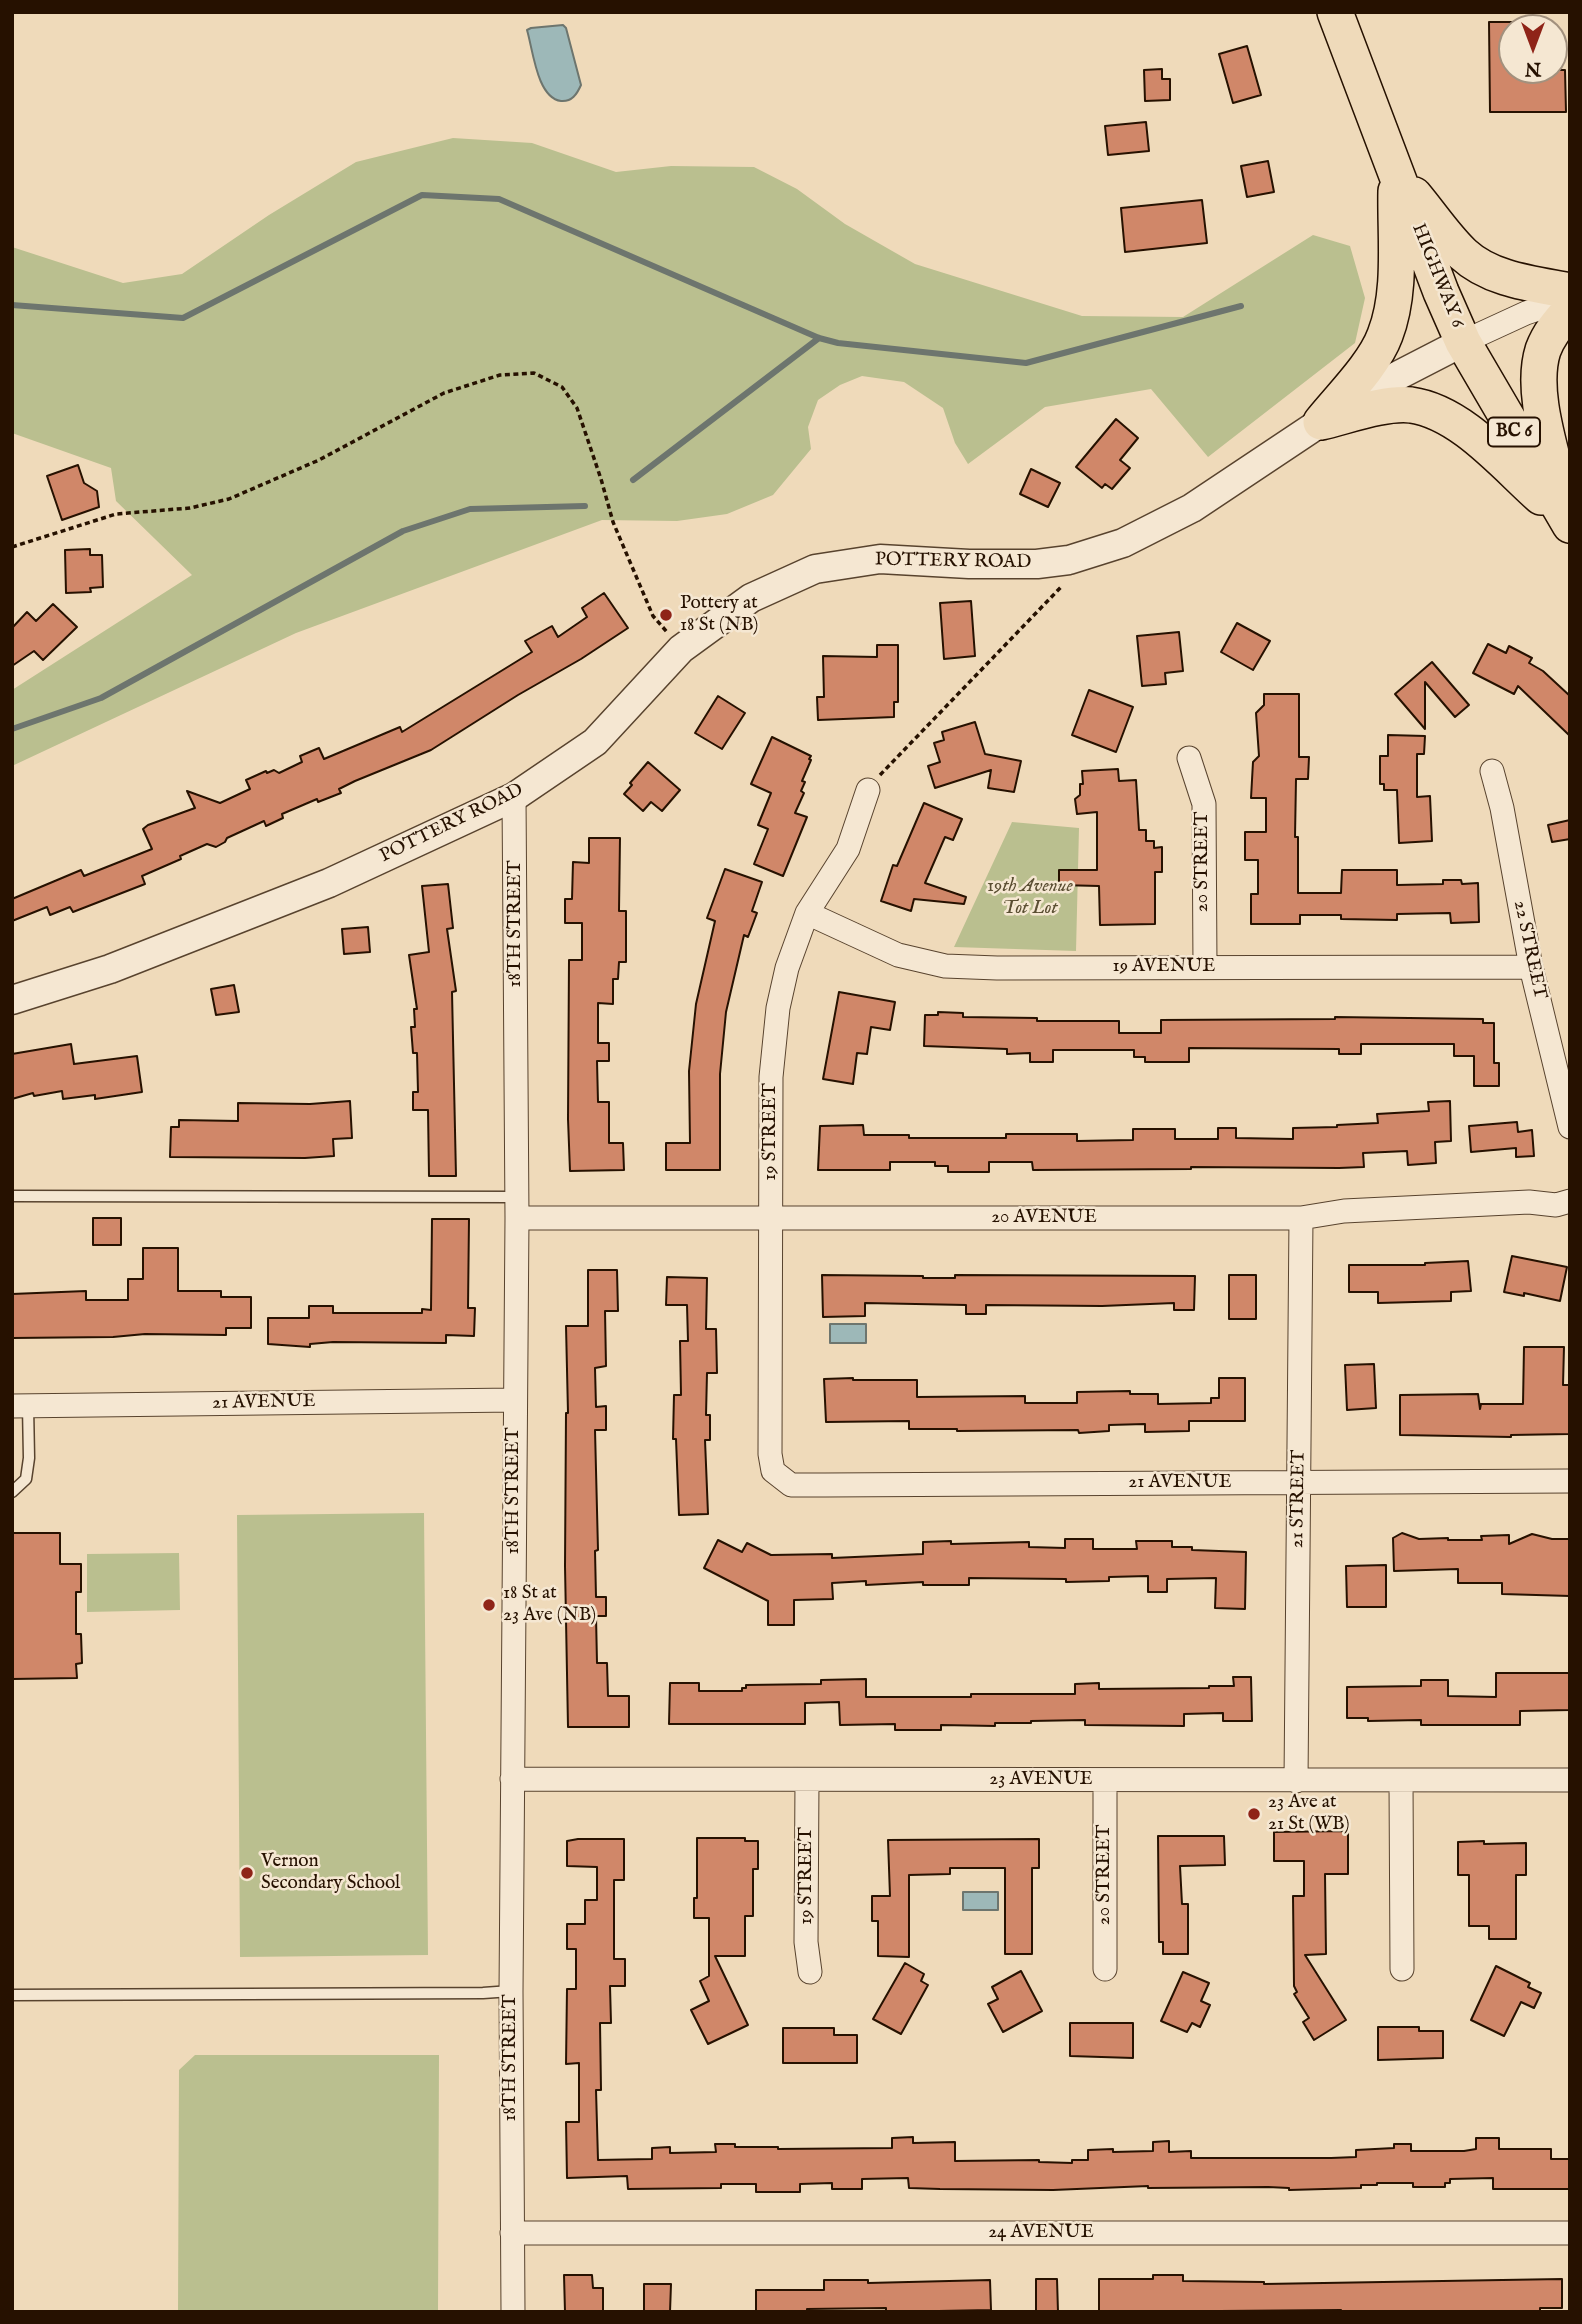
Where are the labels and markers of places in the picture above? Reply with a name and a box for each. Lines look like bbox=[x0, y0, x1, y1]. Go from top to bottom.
place label: Pottery at 18 St (NB) bbox=[680, 593, 758, 637]
marker: Pottery at 18 St (NB) bbox=[658, 607, 674, 623]
place label: 18 St at 23 Ave (NB) bbox=[503, 1583, 596, 1627]
marker: 18 St at 23 Ave (NB) bbox=[481, 1597, 497, 1613]
place label: 23 Ave at 21 St (WB) bbox=[1268, 1792, 1349, 1836]
marker: 23 Ave at 21 St (WB) bbox=[1246, 1806, 1262, 1822]
place label: Vernon Secondary School bbox=[261, 1851, 400, 1895]
marker: Vernon Secondary School bbox=[239, 1865, 255, 1881]

